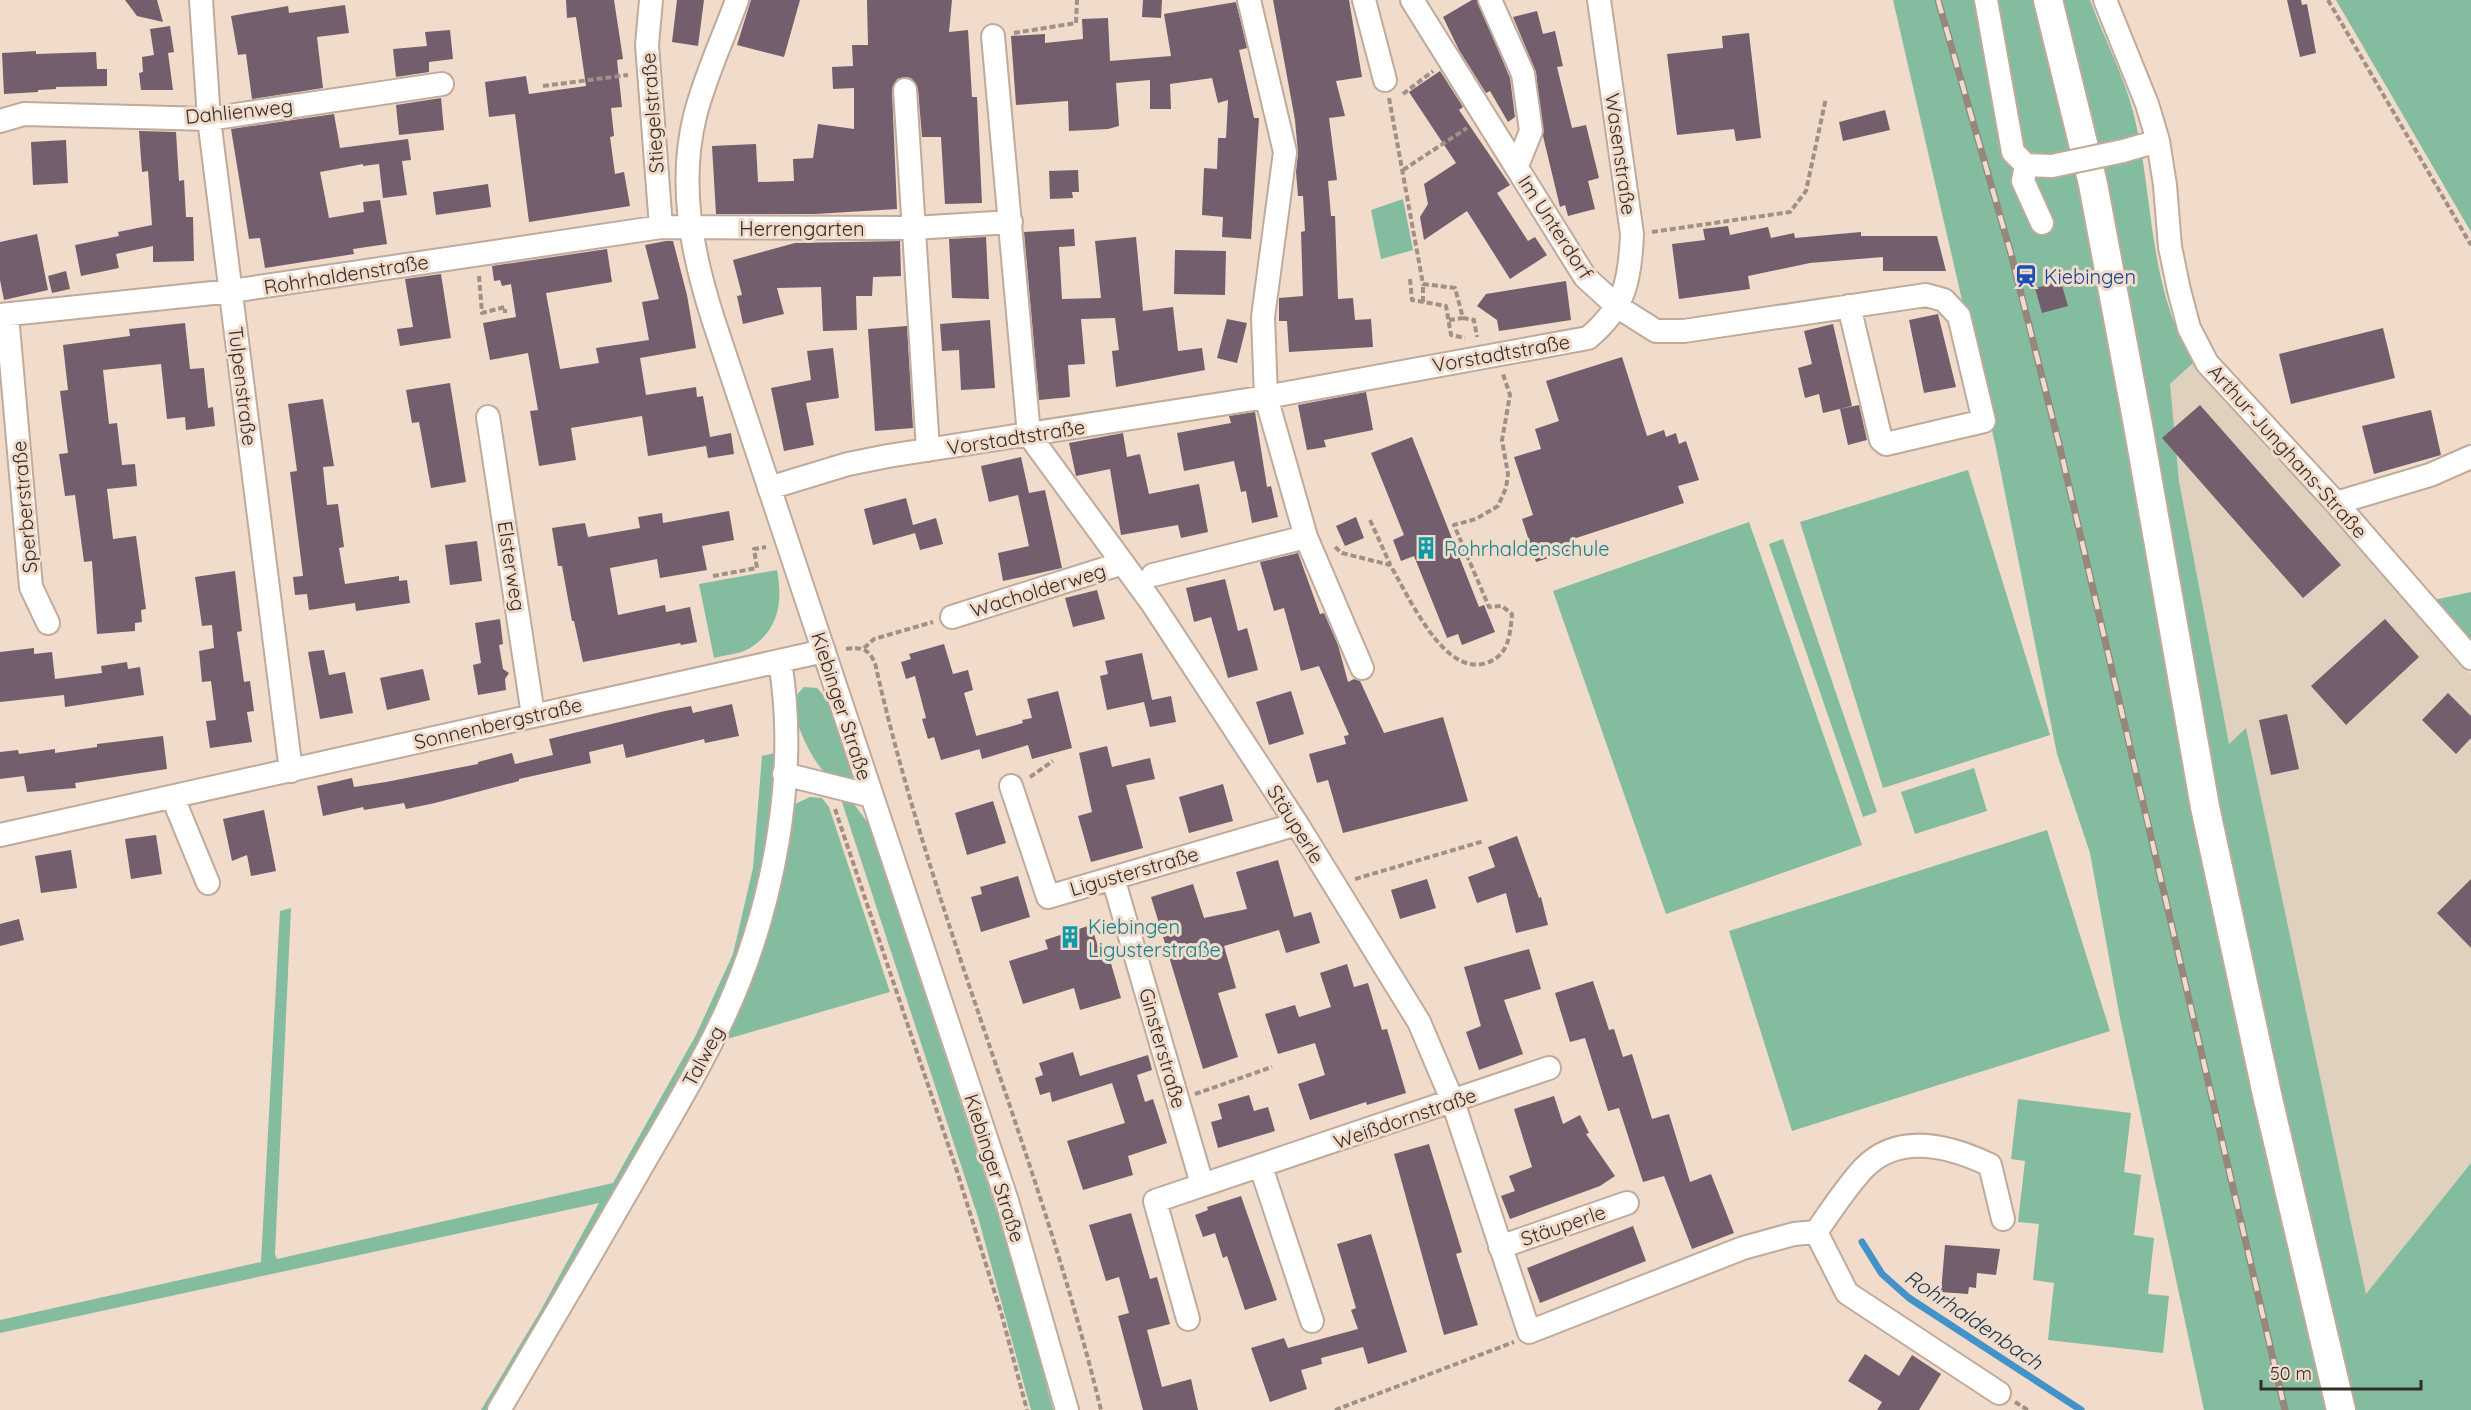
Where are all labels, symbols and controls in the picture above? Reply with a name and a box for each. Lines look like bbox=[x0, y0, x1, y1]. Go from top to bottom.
street label: Stiegelstraße bbox=[635, 52, 669, 174]
street label: Wasenstraße bbox=[1600, 92, 1642, 216]
street label: Dahlienweg bbox=[184, 93, 294, 129]
street label: Im Unterdorf bbox=[1513, 170, 1599, 284]
street label: Herrengarten bbox=[739, 216, 865, 241]
street label: Rohrhaldenstraße bbox=[262, 249, 430, 299]
station icon: Kiebingen bbox=[2013, 263, 2039, 289]
place label: Kiebingen bbox=[2044, 264, 2136, 289]
street label: Tulpenstraße bbox=[223, 325, 263, 447]
street label: Vorstadtstraße bbox=[1430, 329, 1572, 377]
street label: Arthur-Junghans-Straße bbox=[2203, 359, 2373, 543]
street label: Vorstadtstraße bbox=[945, 414, 1087, 460]
street label: Sperberstraße bbox=[6, 440, 42, 574]
street label: Elsterweg bbox=[493, 519, 531, 613]
building icon: Rohrhaldenschule bbox=[1413, 535, 1439, 561]
place label: Rohrhaldenschule bbox=[1444, 536, 1609, 561]
street label: Wacholderweg bbox=[967, 558, 1109, 622]
street label: Kiebinger Straße bbox=[806, 629, 878, 783]
street label: Sonnenbergstraße bbox=[412, 692, 584, 754]
street label: Stäuperle bbox=[1262, 780, 1330, 868]
street label: Ligusterstraße bbox=[1067, 841, 1201, 901]
place label: Kiebingen Ligusterstraße bbox=[1088, 914, 1221, 962]
building icon: Kiebingen Ligusterstraße bbox=[1057, 924, 1083, 950]
street label: Ginsterstraße bbox=[1134, 985, 1192, 1111]
street label: Talweg bbox=[677, 1021, 729, 1091]
street label: Weißdornstraße bbox=[1330, 1082, 1480, 1154]
street label: Kiebinger Straße bbox=[959, 1091, 1031, 1245]
street label: Stäuperle bbox=[1517, 1199, 1609, 1251]
water label: Rohrhaldenbach bbox=[1900, 1263, 2049, 1375]
scale bar bbox=[2261, 1353, 2422, 1391]
text: 50 m bbox=[2270, 1362, 2312, 1385]

